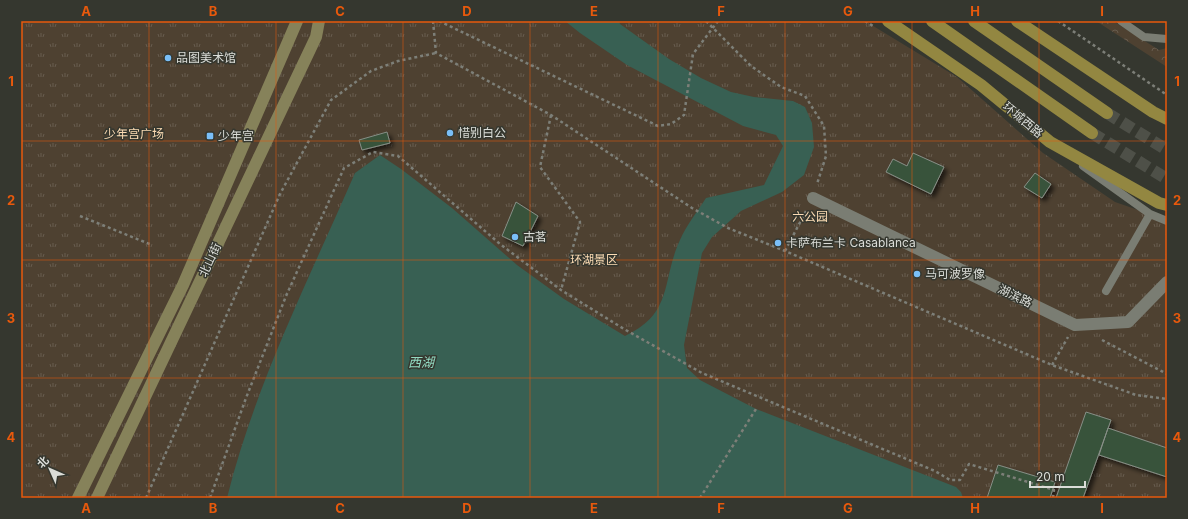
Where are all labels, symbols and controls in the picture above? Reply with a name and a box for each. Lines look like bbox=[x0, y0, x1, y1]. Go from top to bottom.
text: A bbox=[81, 3, 91, 19]
text: B bbox=[209, 3, 218, 19]
text: C bbox=[335, 3, 345, 19]
text: D bbox=[462, 3, 472, 19]
text: E bbox=[590, 3, 598, 19]
text: F bbox=[717, 3, 725, 19]
text: G bbox=[843, 3, 853, 19]
text: H bbox=[970, 3, 980, 19]
text: I bbox=[1100, 3, 1104, 19]
place label: 品图美术馆 bbox=[176, 50, 236, 65]
marker: 品图美术馆 bbox=[163, 53, 173, 63]
text: 1 bbox=[8, 73, 14, 89]
text: 1 bbox=[1174, 73, 1180, 89]
street label: 环城西路 bbox=[1000, 98, 1047, 141]
place label: 惜别白公 bbox=[458, 125, 506, 140]
park label: 少年宫广场 bbox=[104, 126, 164, 141]
place label: 少年宫 bbox=[218, 128, 254, 143]
marker: 惜别白公 bbox=[445, 128, 455, 138]
marker: 少年宫 bbox=[205, 131, 215, 141]
text: 2 bbox=[7, 192, 15, 208]
text: 2 bbox=[1173, 192, 1181, 208]
park label: 六公园 bbox=[792, 209, 828, 224]
place label: 古茗 bbox=[523, 229, 547, 244]
marker: 古茗 bbox=[510, 232, 520, 242]
place label: 卡萨布兰卡 Casablanca bbox=[786, 235, 916, 250]
marker: 卡萨布兰卡 Casablanca bbox=[773, 238, 783, 248]
street label: 北山街 bbox=[195, 240, 224, 279]
park label: 环湖景区 bbox=[570, 252, 618, 267]
place label: 马可波罗像 bbox=[925, 266, 985, 281]
marker: 马可波罗像 bbox=[912, 269, 922, 279]
street label: 湖滨路 bbox=[996, 281, 1035, 310]
text: 3 bbox=[7, 310, 15, 326]
text: 3 bbox=[1173, 310, 1181, 326]
water label: 西湖 bbox=[408, 354, 436, 370]
text: 4 bbox=[7, 429, 16, 445]
text: 4 bbox=[1173, 429, 1182, 445]
north arrow bbox=[30, 449, 70, 489]
text: 北 bbox=[34, 453, 52, 471]
scale bar bbox=[1030, 463, 1085, 489]
text: 20 m bbox=[1036, 469, 1065, 484]
text: A bbox=[81, 500, 91, 516]
text: B bbox=[209, 500, 218, 516]
text: C bbox=[335, 500, 345, 516]
text: D bbox=[462, 500, 472, 516]
text: E bbox=[590, 500, 598, 516]
text: F bbox=[717, 500, 725, 516]
text: G bbox=[843, 500, 853, 516]
text: H bbox=[970, 500, 980, 516]
text: I bbox=[1100, 500, 1104, 516]

